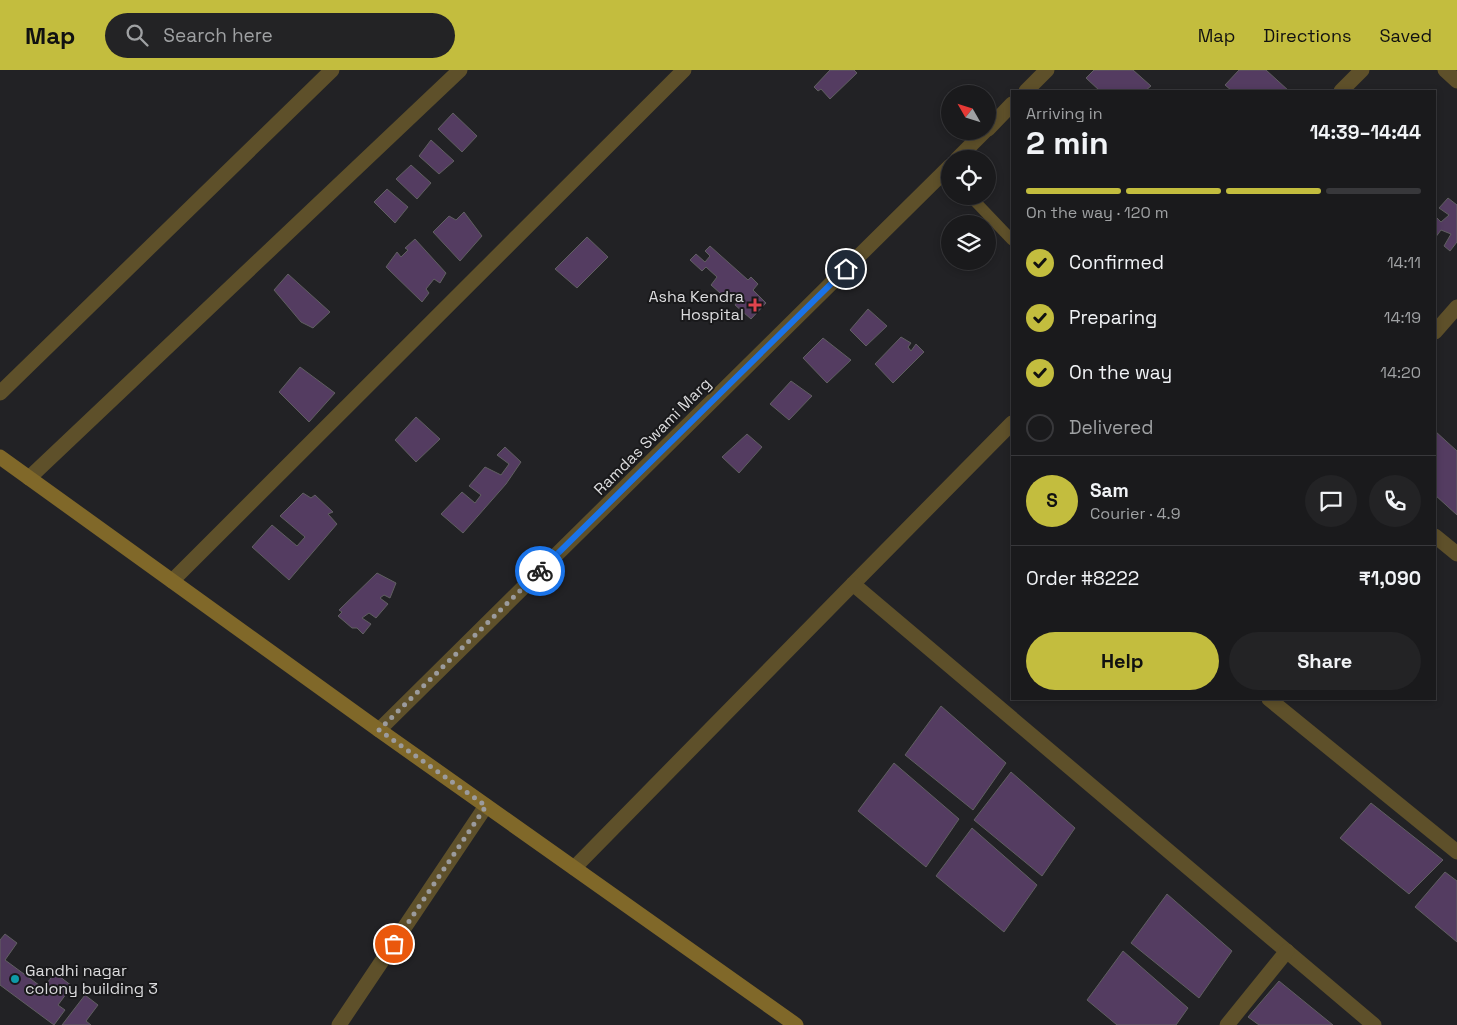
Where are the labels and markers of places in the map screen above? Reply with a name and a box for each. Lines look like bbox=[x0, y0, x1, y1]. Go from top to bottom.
pin bbox=[825, 248, 867, 290]
place label: Asha Kendra Hospital bbox=[648, 286, 744, 325]
marker: Asha Kendra Hospital bbox=[748, 298, 762, 312]
pin bbox=[373, 923, 415, 965]
place label: Gandhi nagar colony building 3 bbox=[25, 960, 158, 999]
marker: Gandhi nagar colony building 3 bbox=[9, 973, 21, 985]

